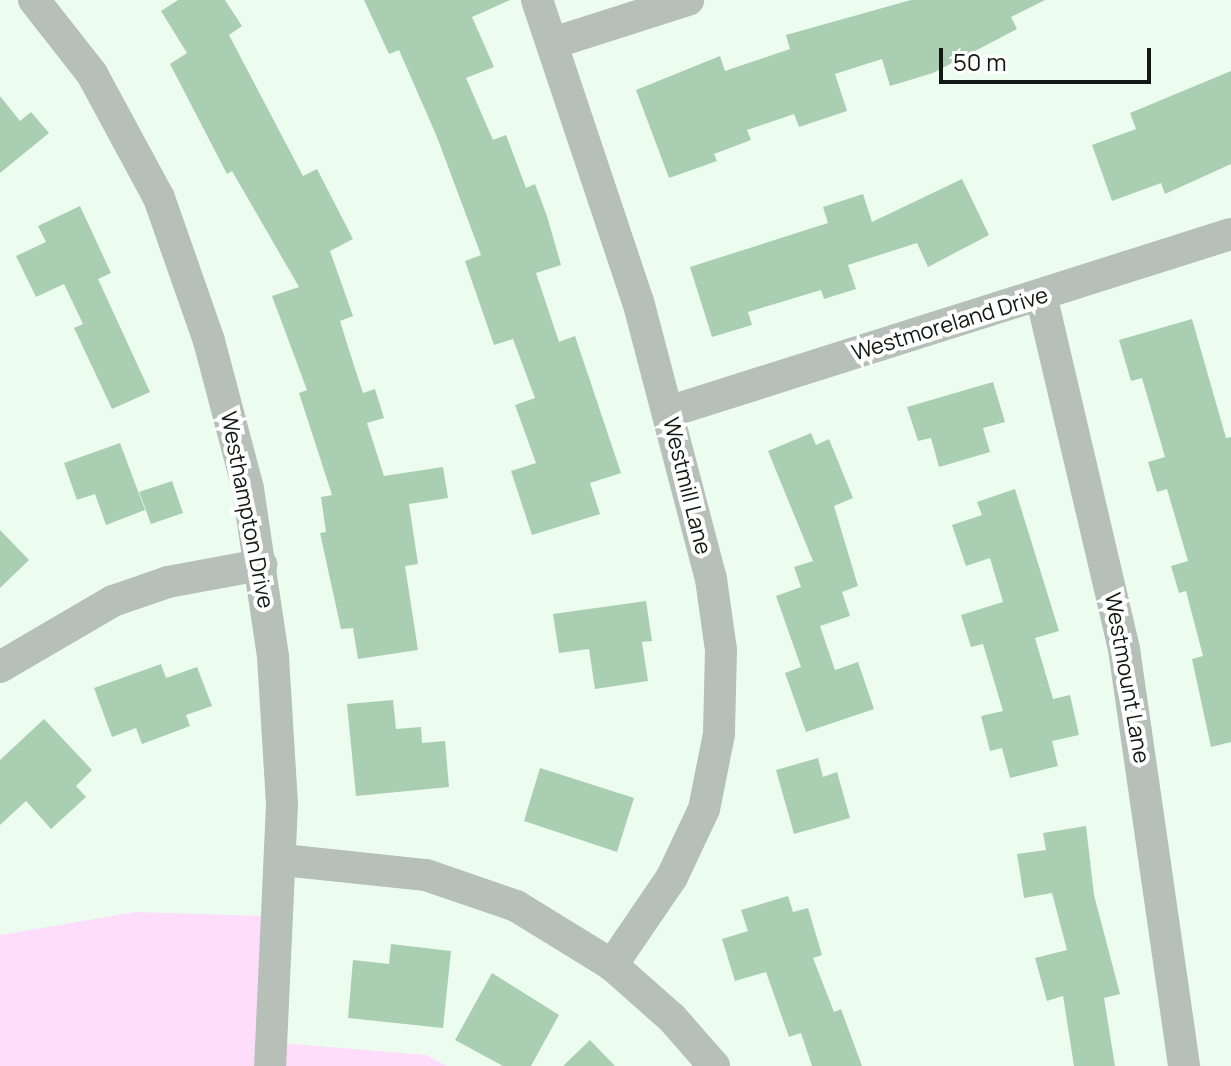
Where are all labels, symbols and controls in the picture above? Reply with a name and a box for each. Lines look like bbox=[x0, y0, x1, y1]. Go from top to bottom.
scale bar bbox=[943, 32, 1155, 82]
text: 50 m bbox=[953, 45, 1007, 78]
street label: Westmoreland Drive bbox=[849, 282, 1051, 366]
street label: Westhampton Drive bbox=[215, 409, 279, 611]
street label: Westmill Lane bbox=[657, 415, 717, 557]
street label: Westmount Lane bbox=[1099, 591, 1155, 765]

